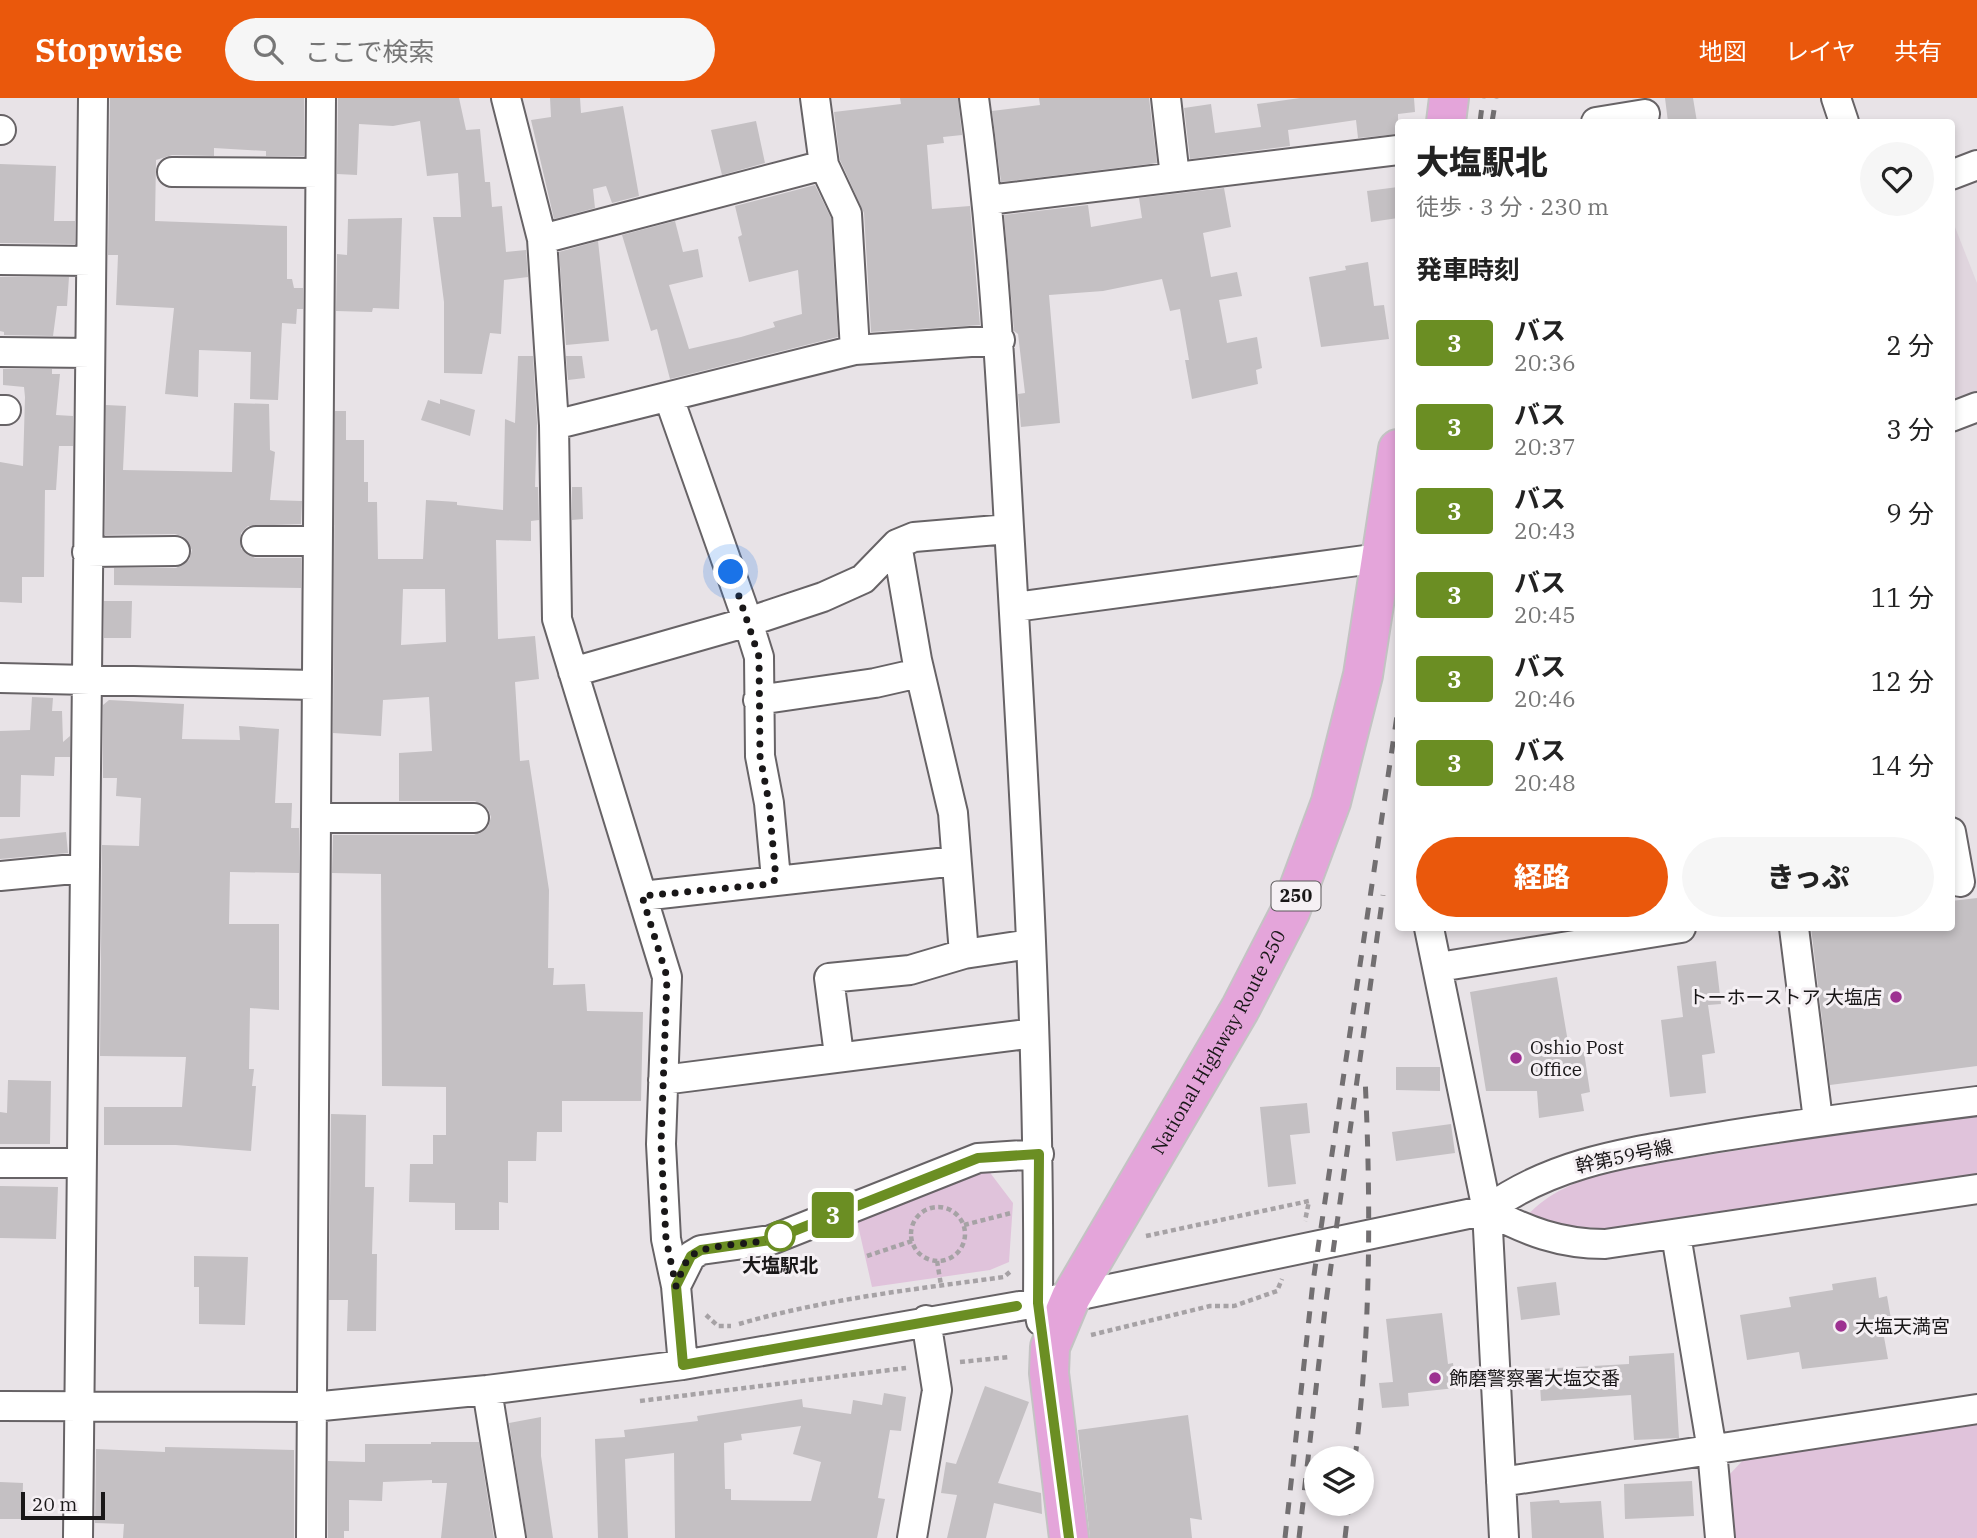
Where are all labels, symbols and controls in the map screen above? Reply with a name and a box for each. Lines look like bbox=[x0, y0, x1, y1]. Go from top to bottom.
search box bbox=[225, 18, 715, 81]
text: Stopwise bbox=[35, 28, 183, 71]
icon: search bbox=[249, 30, 287, 68]
text: ここで検索 bbox=[305, 34, 435, 68]
text: 地図 bbox=[1699, 35, 1747, 67]
text: レイヤ bbox=[1785, 35, 1856, 67]
text: 共有 bbox=[1894, 35, 1942, 67]
text: 大塩駅北 bbox=[1416, 140, 1548, 183]
button: heart bbox=[1860, 142, 1934, 216]
text: 徒歩 · 3 分 · 230 m bbox=[1416, 191, 1609, 221]
text: 発車時刻 bbox=[1416, 252, 1520, 286]
text: バス bbox=[1514, 313, 1566, 347]
text: 3 bbox=[1447, 327, 1462, 359]
text: 2 分 bbox=[1886, 328, 1934, 362]
text: 20:36 bbox=[1514, 347, 1576, 377]
text: バス bbox=[1514, 397, 1566, 431]
text: 3 bbox=[1447, 411, 1462, 443]
text: 3 分 bbox=[1886, 412, 1934, 446]
text: 20:37 bbox=[1514, 431, 1576, 461]
text: バス bbox=[1514, 481, 1566, 515]
text: 3 bbox=[1447, 495, 1462, 527]
text: 9 分 bbox=[1886, 496, 1934, 530]
text: 20:43 bbox=[1514, 515, 1576, 545]
your location bbox=[713, 554, 748, 589]
text: バス bbox=[1514, 565, 1566, 599]
text: 3 bbox=[1447, 579, 1462, 611]
text: 11 分 bbox=[1871, 580, 1934, 614]
text: 20:45 bbox=[1514, 599, 1576, 629]
text: バス bbox=[1514, 649, 1566, 683]
text: 3 bbox=[1447, 663, 1462, 695]
text: 12 分 bbox=[1871, 664, 1934, 698]
text: 20:46 bbox=[1514, 683, 1576, 713]
text: バス bbox=[1514, 733, 1566, 767]
text: 3 bbox=[1447, 747, 1462, 779]
text: 14 分 bbox=[1871, 748, 1934, 782]
text: 20:48 bbox=[1514, 767, 1576, 797]
button: 経路 bbox=[1416, 837, 1668, 917]
button: きっぷ bbox=[1682, 837, 1934, 917]
road number: 250 bbox=[1272, 882, 1320, 910]
street label: National Highway Route 250 bbox=[1145, 926, 1291, 1159]
place label: トーホーストア 大塩店 bbox=[1689, 985, 1882, 1009]
marker: トーホーストア 大塩店 bbox=[1888, 989, 1904, 1005]
place label: Oshio Post Office bbox=[1530, 1035, 1624, 1081]
marker: Oshio Post Office bbox=[1508, 1050, 1524, 1066]
street label: 幹第59号線 bbox=[1573, 1134, 1675, 1178]
line badge: 3 bbox=[810, 1192, 856, 1238]
text: 3 bbox=[826, 1199, 840, 1231]
marker: 大塩駅北 bbox=[765, 1221, 795, 1251]
place label: 大塩駅北 bbox=[742, 1253, 818, 1277]
place label: 大塩天満宮 bbox=[1855, 1314, 1950, 1338]
marker: 大塩天満宮 bbox=[1833, 1318, 1849, 1334]
place label: 飾磨警察署大塩交番 bbox=[1449, 1366, 1620, 1390]
marker: 飾磨警察署大塩交番 bbox=[1427, 1370, 1443, 1386]
map controls bbox=[1304, 1446, 1374, 1516]
button: layers bbox=[1304, 1446, 1374, 1516]
scale bar bbox=[21, 1489, 105, 1521]
text: 20 m bbox=[32, 1492, 77, 1516]

